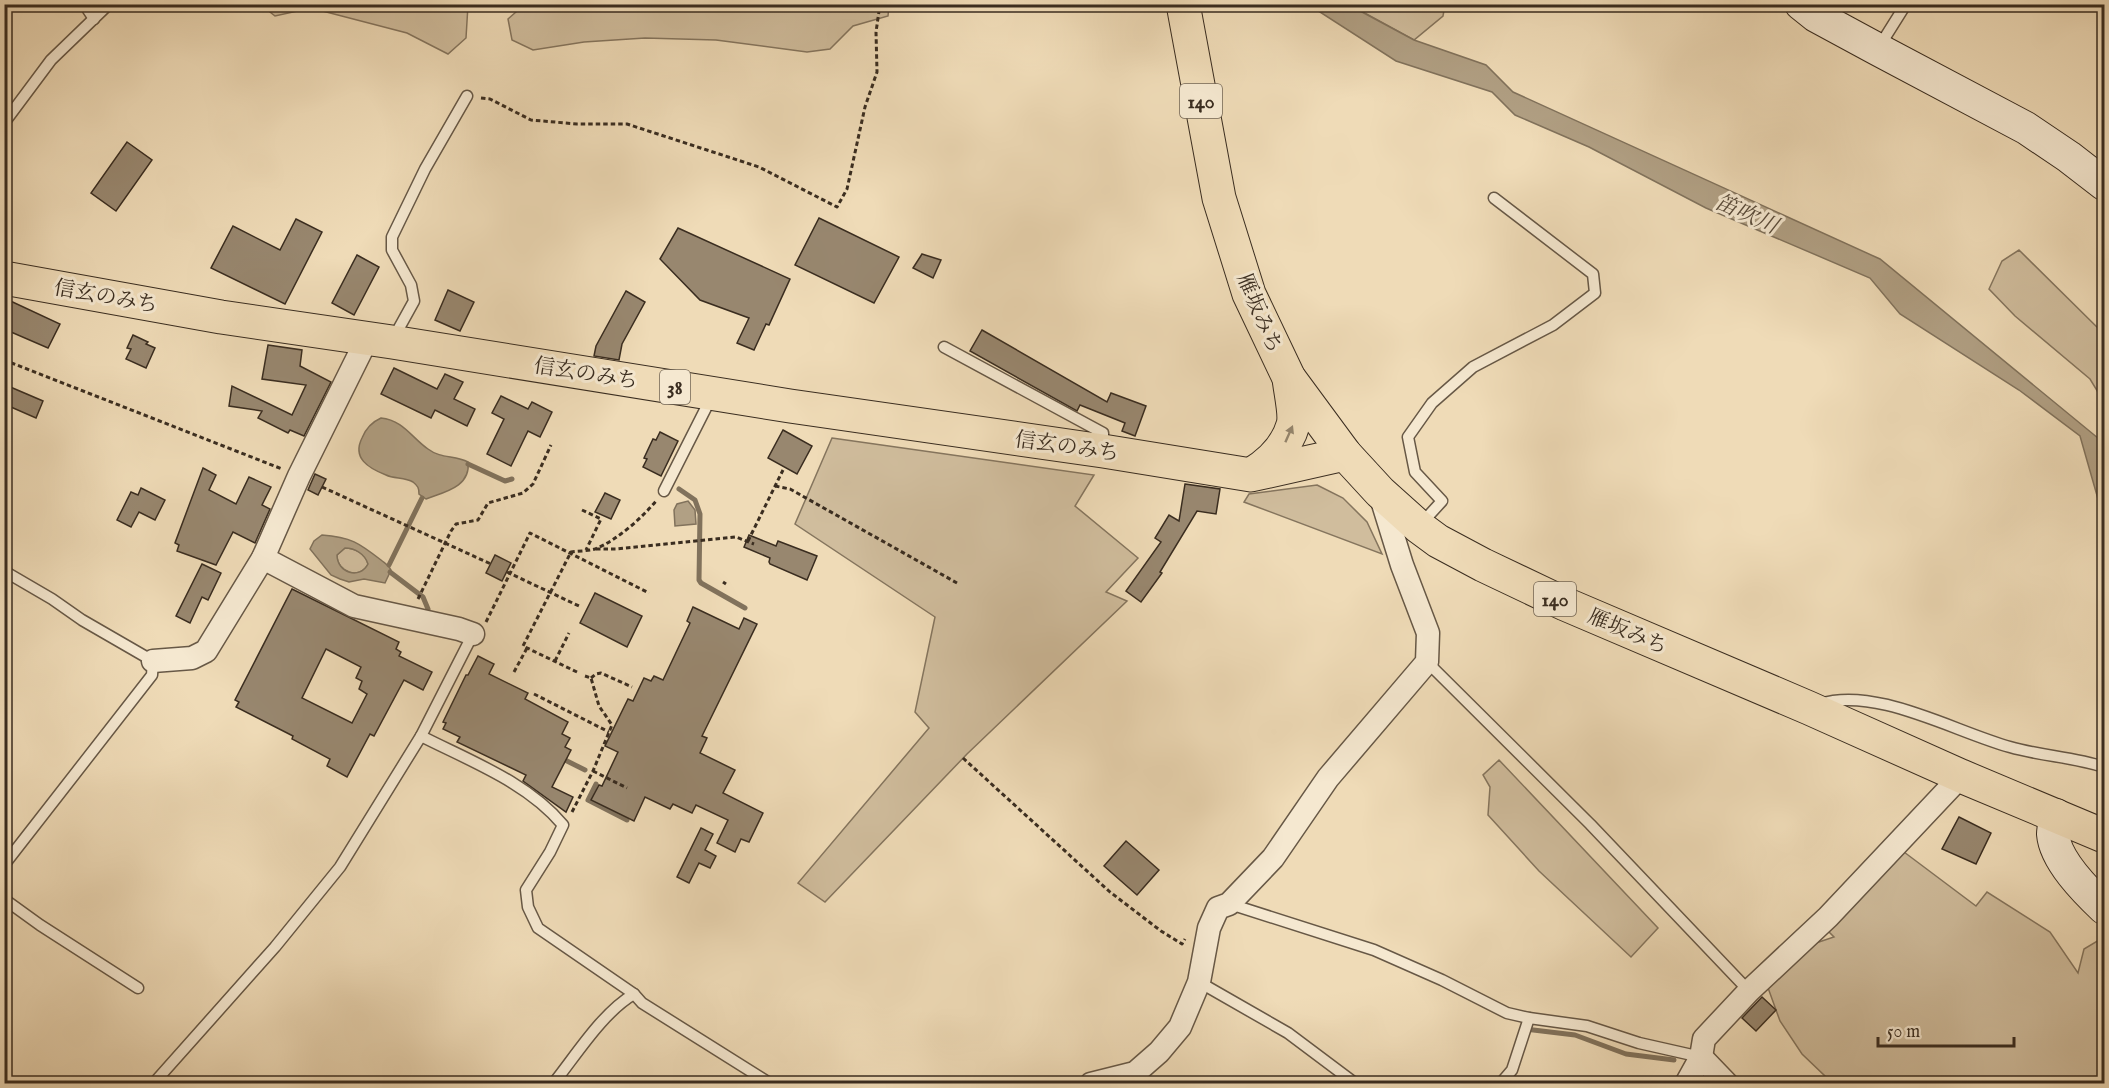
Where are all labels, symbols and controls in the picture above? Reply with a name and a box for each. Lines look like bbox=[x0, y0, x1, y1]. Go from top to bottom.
road number: 140 bbox=[1180, 84, 1222, 118]
water label: 笛吹川 bbox=[1710, 189, 1784, 242]
street label: 雁坂みち bbox=[1230, 270, 1287, 358]
street label: 信玄のみち bbox=[52, 275, 160, 320]
street label: 信玄のみち bbox=[532, 353, 640, 396]
road number: 38 bbox=[660, 370, 690, 404]
one-way arrow bbox=[1284, 426, 1293, 443]
street label: 信玄のみち bbox=[1013, 427, 1121, 468]
road number: 140 bbox=[1534, 582, 1576, 616]
street label: 雁坂みち bbox=[1583, 604, 1671, 661]
scale bar bbox=[1878, 1010, 2014, 1048]
text: 50 m bbox=[1887, 1021, 1920, 1044]

